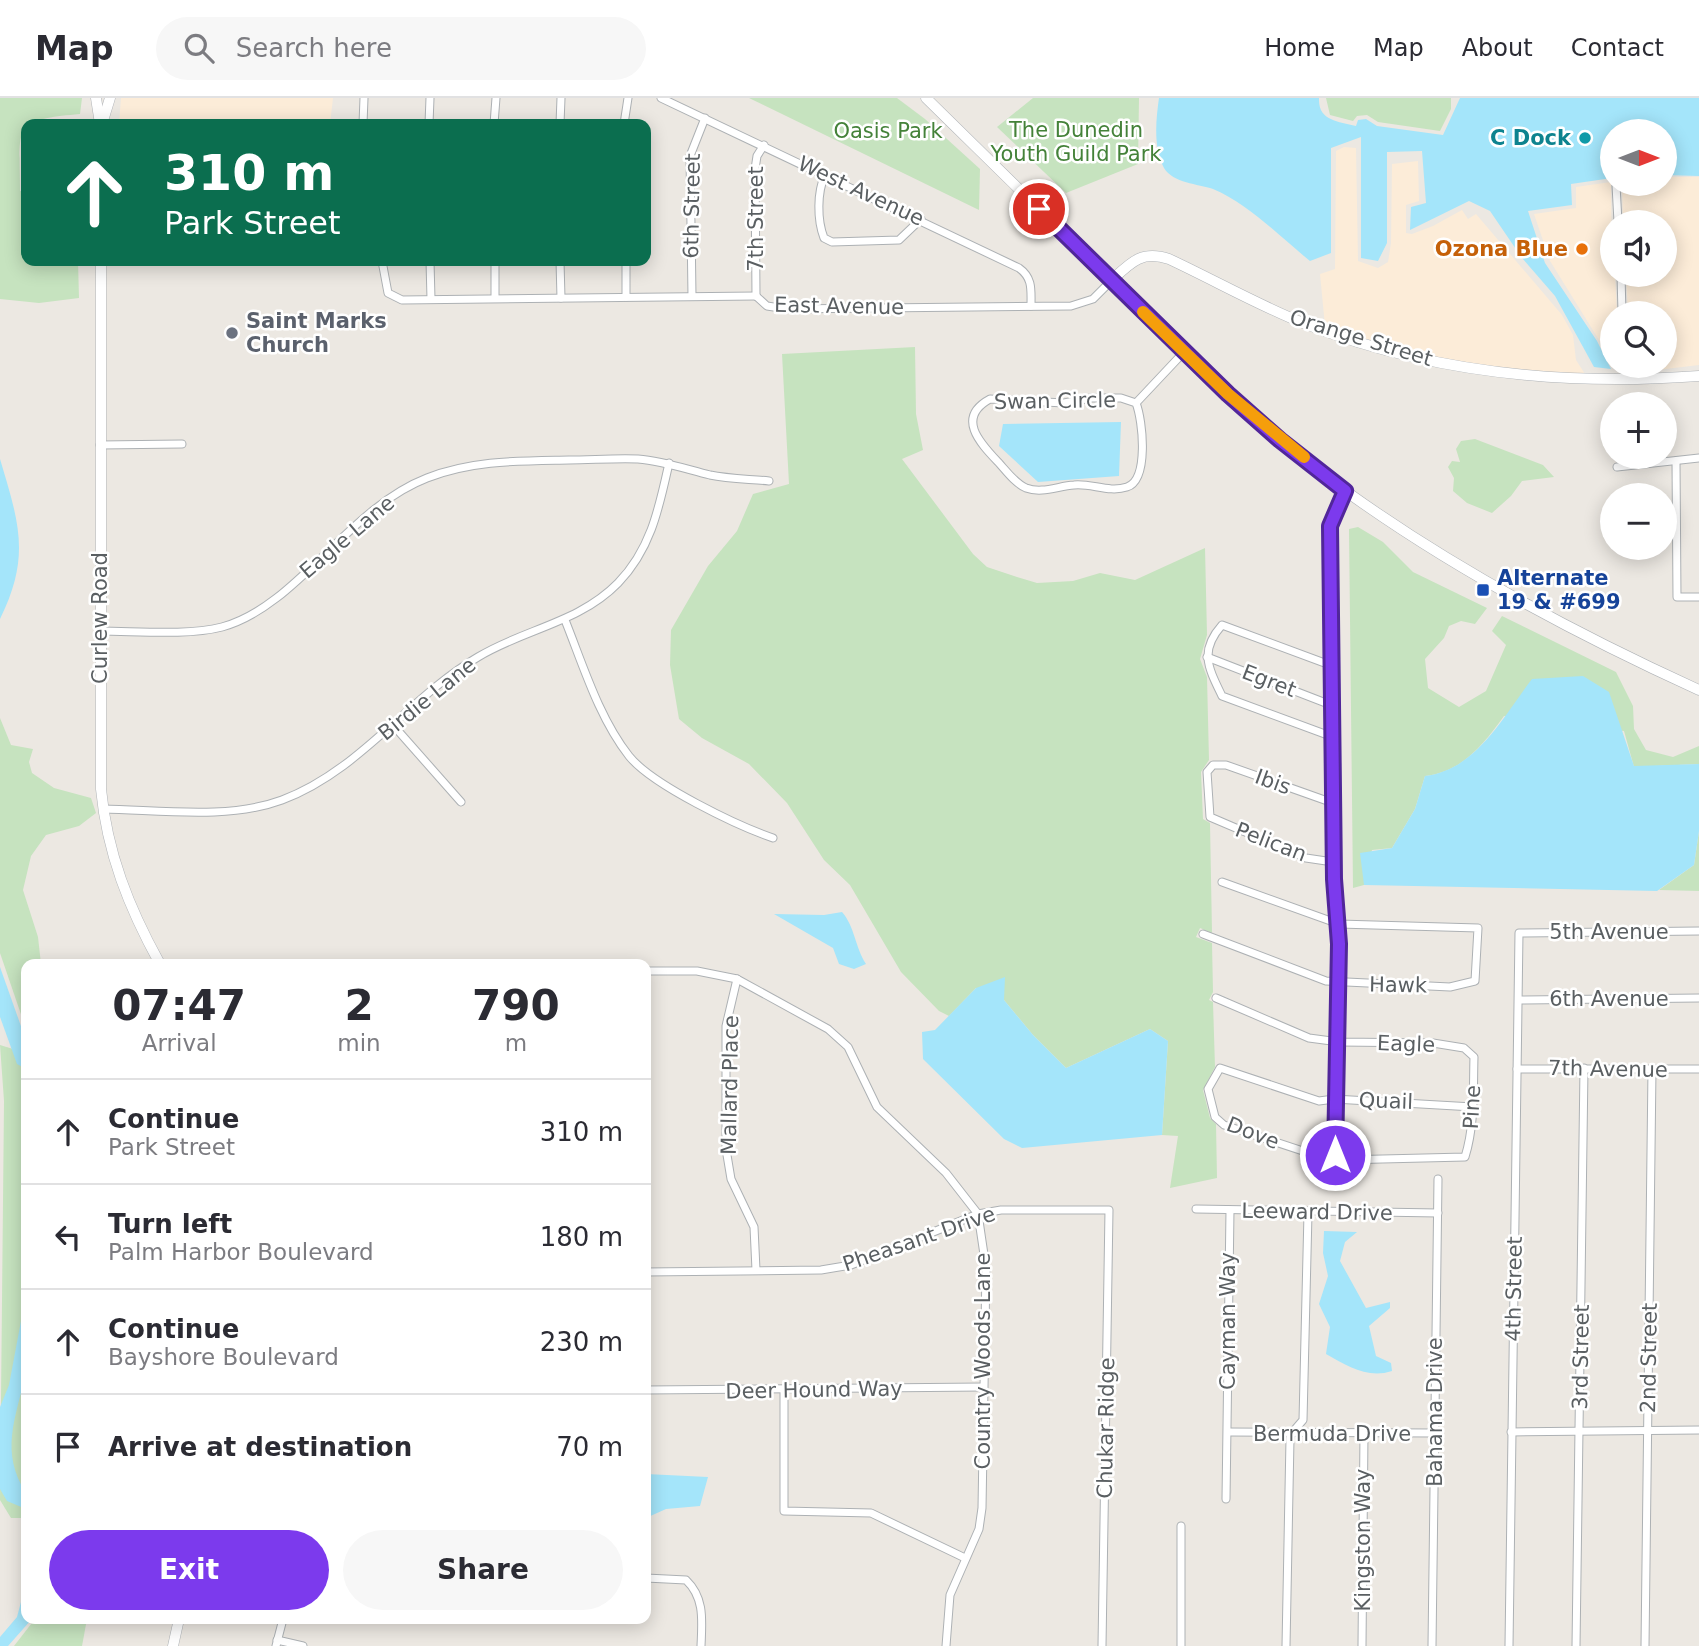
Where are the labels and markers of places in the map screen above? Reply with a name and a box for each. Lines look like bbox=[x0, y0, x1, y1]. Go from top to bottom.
place label: C Dock bbox=[1490, 126, 1572, 150]
marker: C Dock bbox=[1577, 130, 1593, 146]
pin bbox=[1009, 179, 1069, 239]
place label: Ozona Blue bbox=[1435, 237, 1568, 261]
marker: Ozona Blue bbox=[1574, 241, 1590, 257]
place label: Saint Marks Church bbox=[246, 309, 387, 357]
marker: Saint Marks Church bbox=[224, 325, 240, 341]
place label: Alternate 19 & #699 bbox=[1497, 566, 1621, 614]
marker: Alternate 19 & #699 bbox=[1475, 582, 1491, 598]

